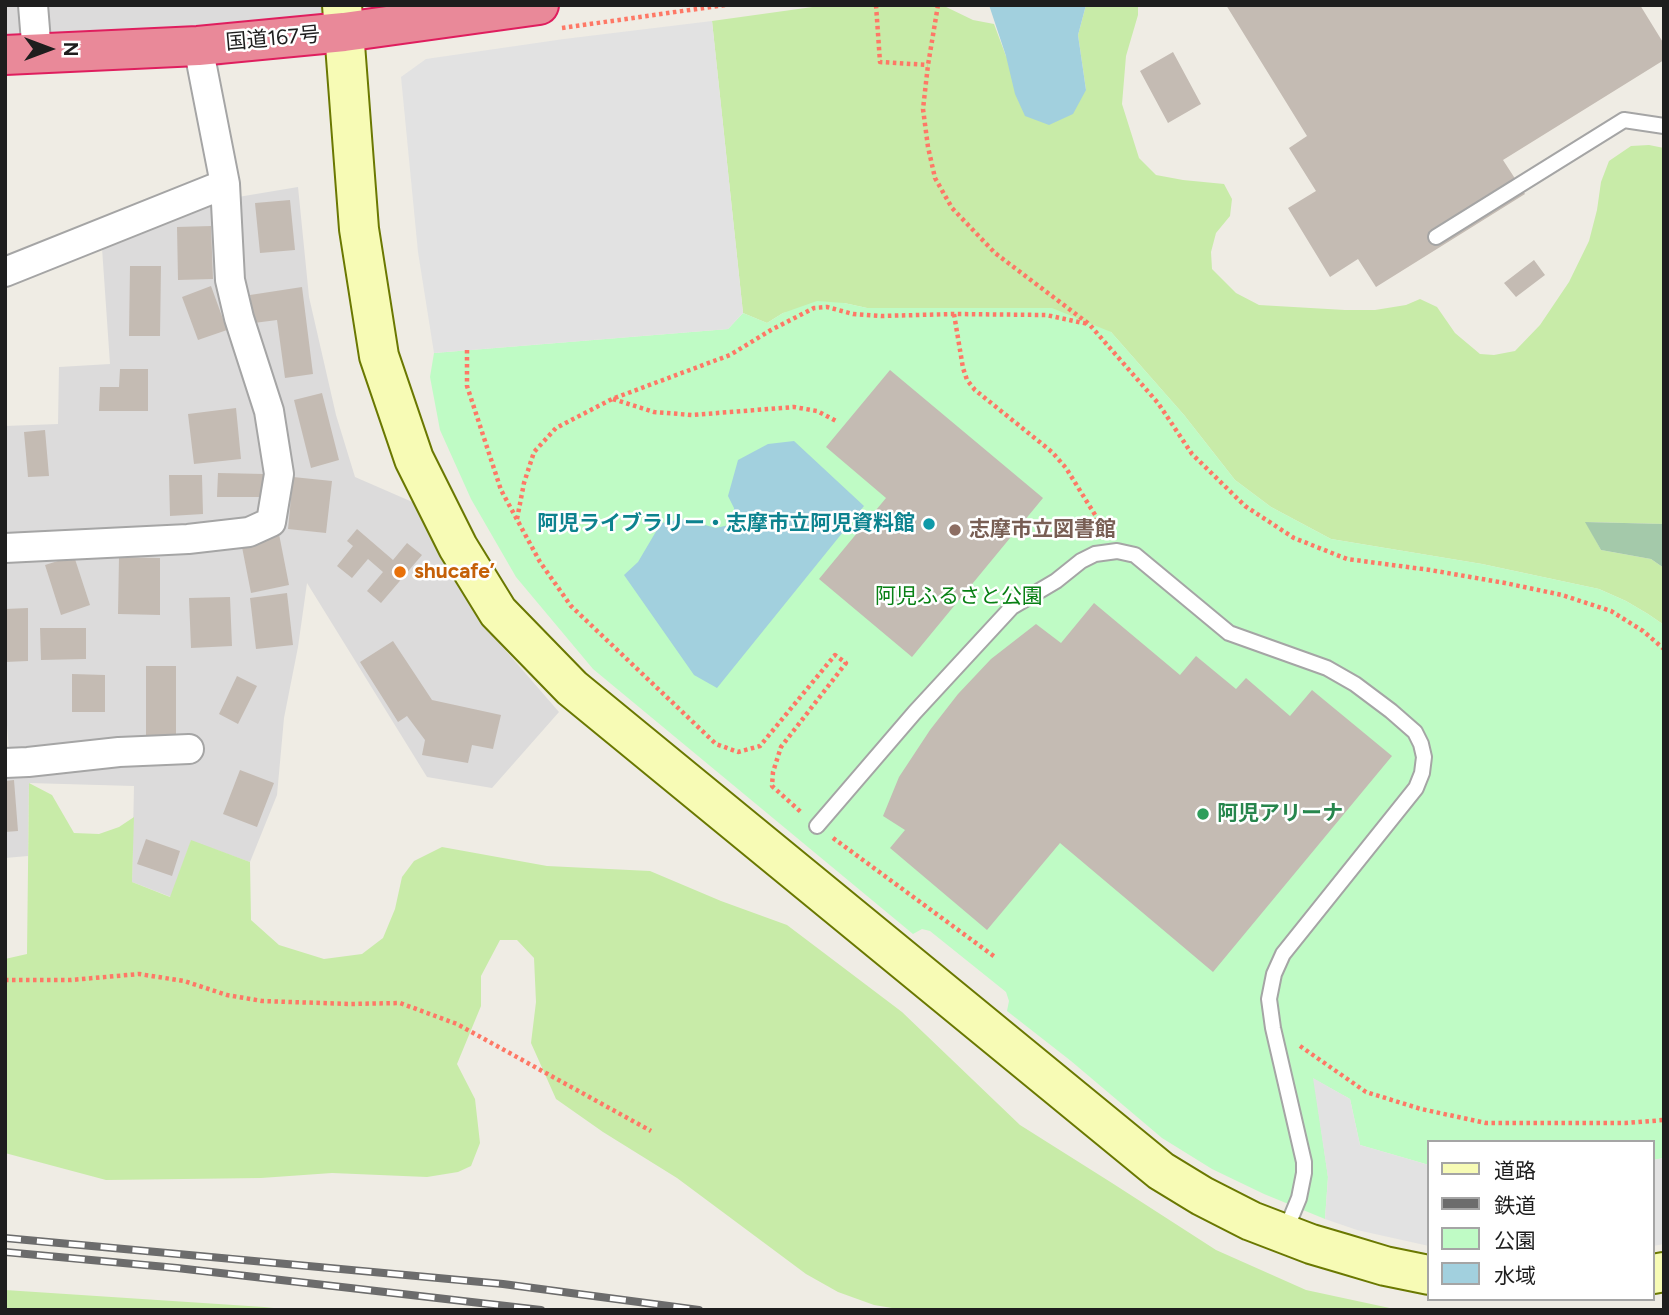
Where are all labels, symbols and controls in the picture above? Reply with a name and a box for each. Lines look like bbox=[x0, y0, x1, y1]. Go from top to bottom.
north arrow bbox=[14, 14, 84, 84]
street label: 国道167号 bbox=[225, 22, 321, 56]
text: N bbox=[59, 42, 82, 56]
place label: 阿児ライブラリー・志摩市立阿児資料館 bbox=[537, 511, 915, 537]
marker: 阿児ライブラリー・志摩市立阿児資料館 bbox=[921, 516, 937, 532]
place label: 志摩市立図書館 bbox=[969, 517, 1116, 543]
marker: 志摩市立図書館 bbox=[947, 522, 963, 538]
place label: shucafe’ bbox=[414, 559, 495, 585]
marker: shucafe’ bbox=[392, 564, 408, 580]
park label: 阿児ふるさと公園 bbox=[875, 584, 1043, 610]
place label: 阿児アリーナ bbox=[1217, 801, 1343, 827]
marker: 阿児アリーナ bbox=[1195, 806, 1211, 822]
legend bbox=[1428, 1140, 1655, 1301]
text: 道路 bbox=[1494, 1158, 1536, 1183]
text: 鉄道 bbox=[1494, 1193, 1536, 1218]
text: 公園 bbox=[1494, 1228, 1536, 1253]
text: 水域 bbox=[1494, 1263, 1536, 1288]

